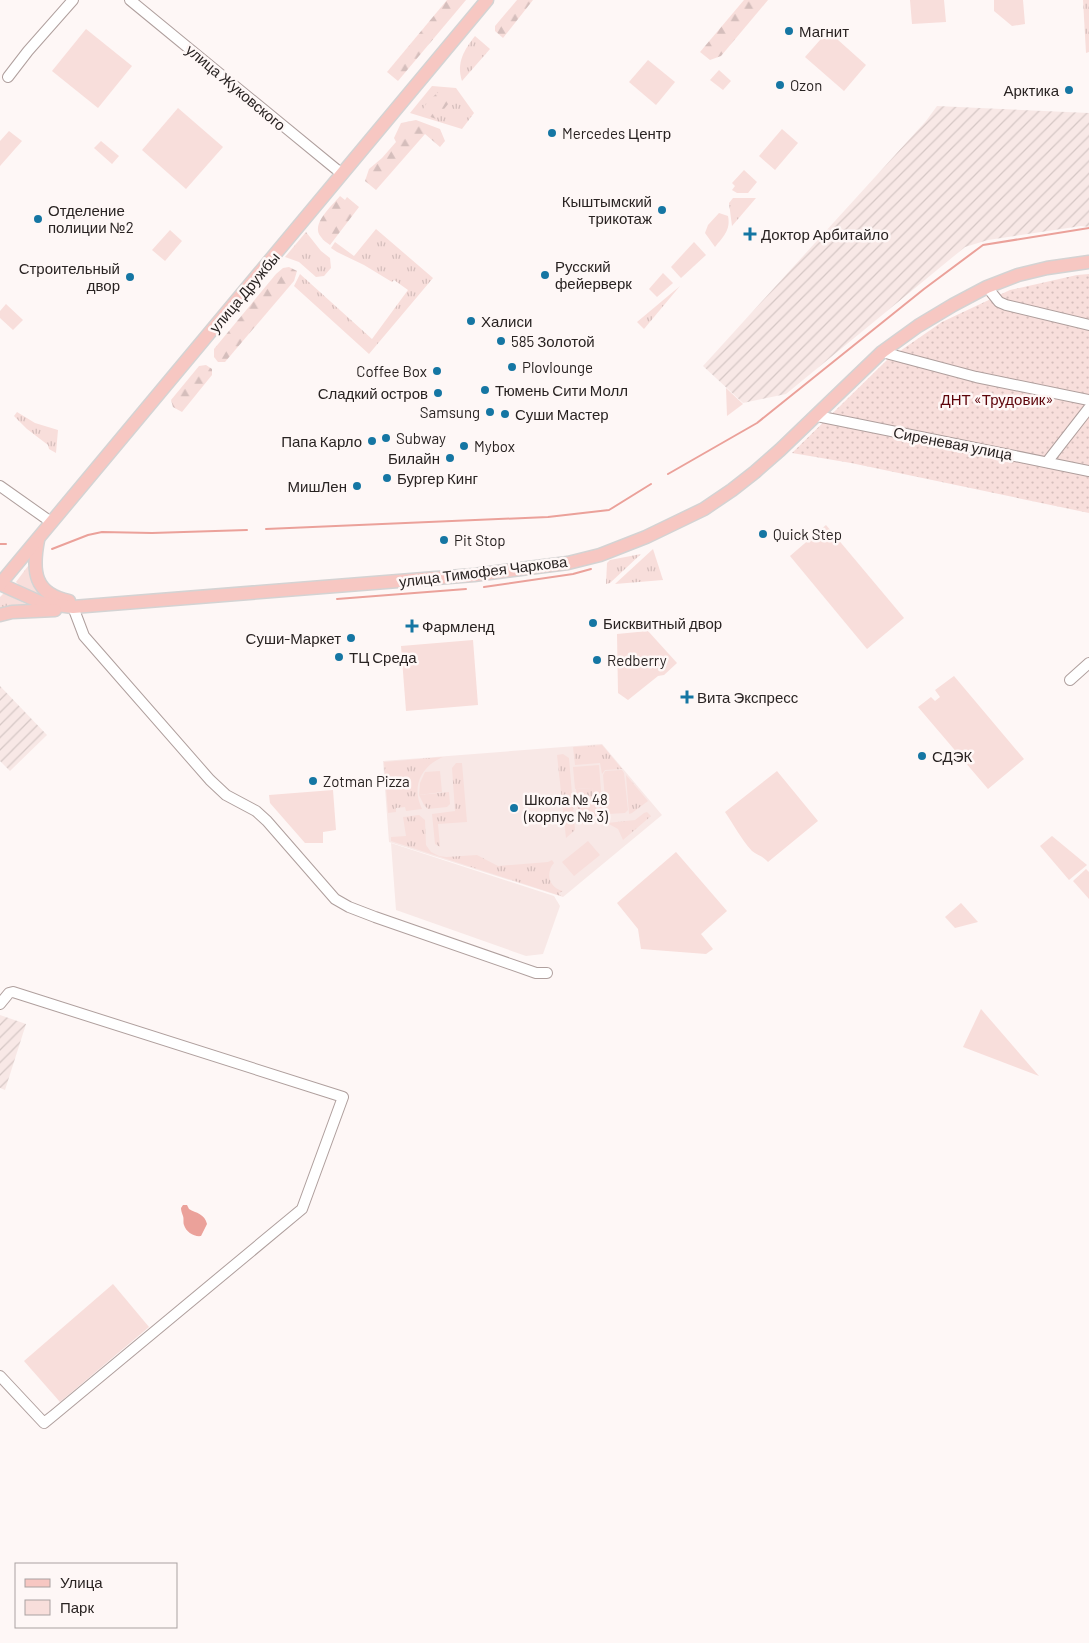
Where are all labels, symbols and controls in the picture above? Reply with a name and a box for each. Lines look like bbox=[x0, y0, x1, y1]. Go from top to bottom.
place label: Магнит bbox=[799, 22, 849, 40]
marker: Магнит bbox=[783, 25, 795, 37]
street label: улица Жуковского bbox=[183, 40, 289, 134]
place label: Ozon bbox=[790, 76, 822, 94]
marker: Ozon bbox=[774, 79, 786, 91]
place label: Арктика bbox=[1003, 81, 1060, 99]
marker: Арктика bbox=[1063, 84, 1075, 96]
place label: Mercedes Центр bbox=[562, 124, 671, 142]
marker: Mercedes Центр bbox=[546, 127, 558, 139]
place label: Кыштымский трикотаж bbox=[562, 192, 652, 227]
place label: Отделение полиции №2 bbox=[48, 201, 134, 236]
marker: Кыштымский трикотаж bbox=[656, 204, 668, 216]
marker: Отделение полиции №2 bbox=[32, 213, 44, 225]
place label: Доктор Арбитайло bbox=[761, 225, 889, 243]
marker: Доктор Арбитайло bbox=[743, 227, 757, 241]
street label: улица Дружбы bbox=[205, 248, 283, 336]
place label: Русский фейерверк bbox=[555, 257, 632, 292]
place label: Строительный двор bbox=[19, 259, 120, 294]
marker: Русский фейерверк bbox=[539, 269, 551, 281]
marker: Строительный двор bbox=[124, 271, 136, 283]
place label: Халиси bbox=[481, 312, 532, 330]
marker: Халиси bbox=[465, 315, 477, 327]
place label: 585 Золотой bbox=[511, 332, 595, 350]
marker: 585 Золотой bbox=[495, 335, 507, 347]
place label: Plovlounge bbox=[522, 358, 593, 376]
marker: Plovlounge bbox=[506, 361, 518, 373]
place label: Coffee Box bbox=[356, 362, 427, 380]
marker: Coffee Box bbox=[431, 365, 443, 377]
place label: Тюмень Сити Молл bbox=[495, 381, 628, 399]
place label: Сладкий остров bbox=[318, 384, 428, 402]
marker: Тюмень Сити Молл bbox=[479, 384, 491, 396]
marker: Сладкий остров bbox=[432, 387, 444, 399]
park label: ДНТ «Трудовик» bbox=[941, 390, 1053, 408]
place label: Samsung bbox=[420, 403, 480, 421]
place label: Суши Мастер bbox=[515, 405, 609, 423]
marker: Samsung bbox=[484, 406, 496, 418]
marker: Суши Мастер bbox=[499, 408, 511, 420]
street label: Сиреневая улица bbox=[892, 423, 1015, 464]
place label: Subway bbox=[396, 429, 446, 447]
place label: Папа Карло bbox=[281, 432, 362, 450]
marker: Subway bbox=[380, 432, 392, 444]
marker: Папа Карло bbox=[366, 435, 378, 447]
place label: Mybox bbox=[474, 437, 515, 455]
marker: Mybox bbox=[458, 440, 470, 452]
place label: Билайн bbox=[388, 449, 440, 467]
marker: Билайн bbox=[444, 452, 456, 464]
place label: Бургер Кинг bbox=[397, 469, 478, 487]
marker: Бургер Кинг bbox=[381, 472, 393, 484]
place label: МишЛен bbox=[288, 477, 347, 495]
marker: МишЛен bbox=[351, 480, 363, 492]
place label: Quick Step bbox=[773, 525, 842, 543]
marker: Quick Step bbox=[757, 528, 769, 540]
place label: Pit Stop bbox=[454, 531, 506, 549]
marker: Pit Stop bbox=[438, 534, 450, 546]
street label: улица Тимофея Чаркова bbox=[398, 552, 569, 590]
place label: Бисквитный двор bbox=[603, 614, 722, 632]
place label: Фармленд bbox=[422, 617, 495, 635]
marker: Бисквитный двор bbox=[587, 617, 599, 629]
marker: Фармленд bbox=[406, 620, 418, 632]
place label: Суши-Маркет bbox=[246, 629, 341, 647]
marker: Суши-Маркет bbox=[345, 632, 357, 644]
place label: ТЦ Среда bbox=[349, 648, 417, 666]
marker: ТЦ Среда bbox=[333, 651, 345, 663]
place label: Redberry bbox=[607, 651, 667, 669]
marker: Redberry bbox=[591, 654, 603, 666]
place label: Вита Экспресс bbox=[697, 688, 799, 706]
marker: Вита Экспресс bbox=[681, 691, 693, 703]
place label: СДЭК bbox=[932, 747, 972, 765]
marker: СДЭК bbox=[916, 750, 928, 762]
place label: Zotman Pizza bbox=[323, 772, 410, 790]
marker: Zotman Pizza bbox=[307, 775, 319, 787]
place label: Школа № 48 (корпус № 3) bbox=[523, 790, 608, 825]
marker: Школа № 48 (корпус № 3) bbox=[508, 802, 520, 814]
legend bbox=[15, 1563, 178, 1628]
text: Улица bbox=[60, 1573, 103, 1591]
text: Парк bbox=[60, 1598, 94, 1616]

